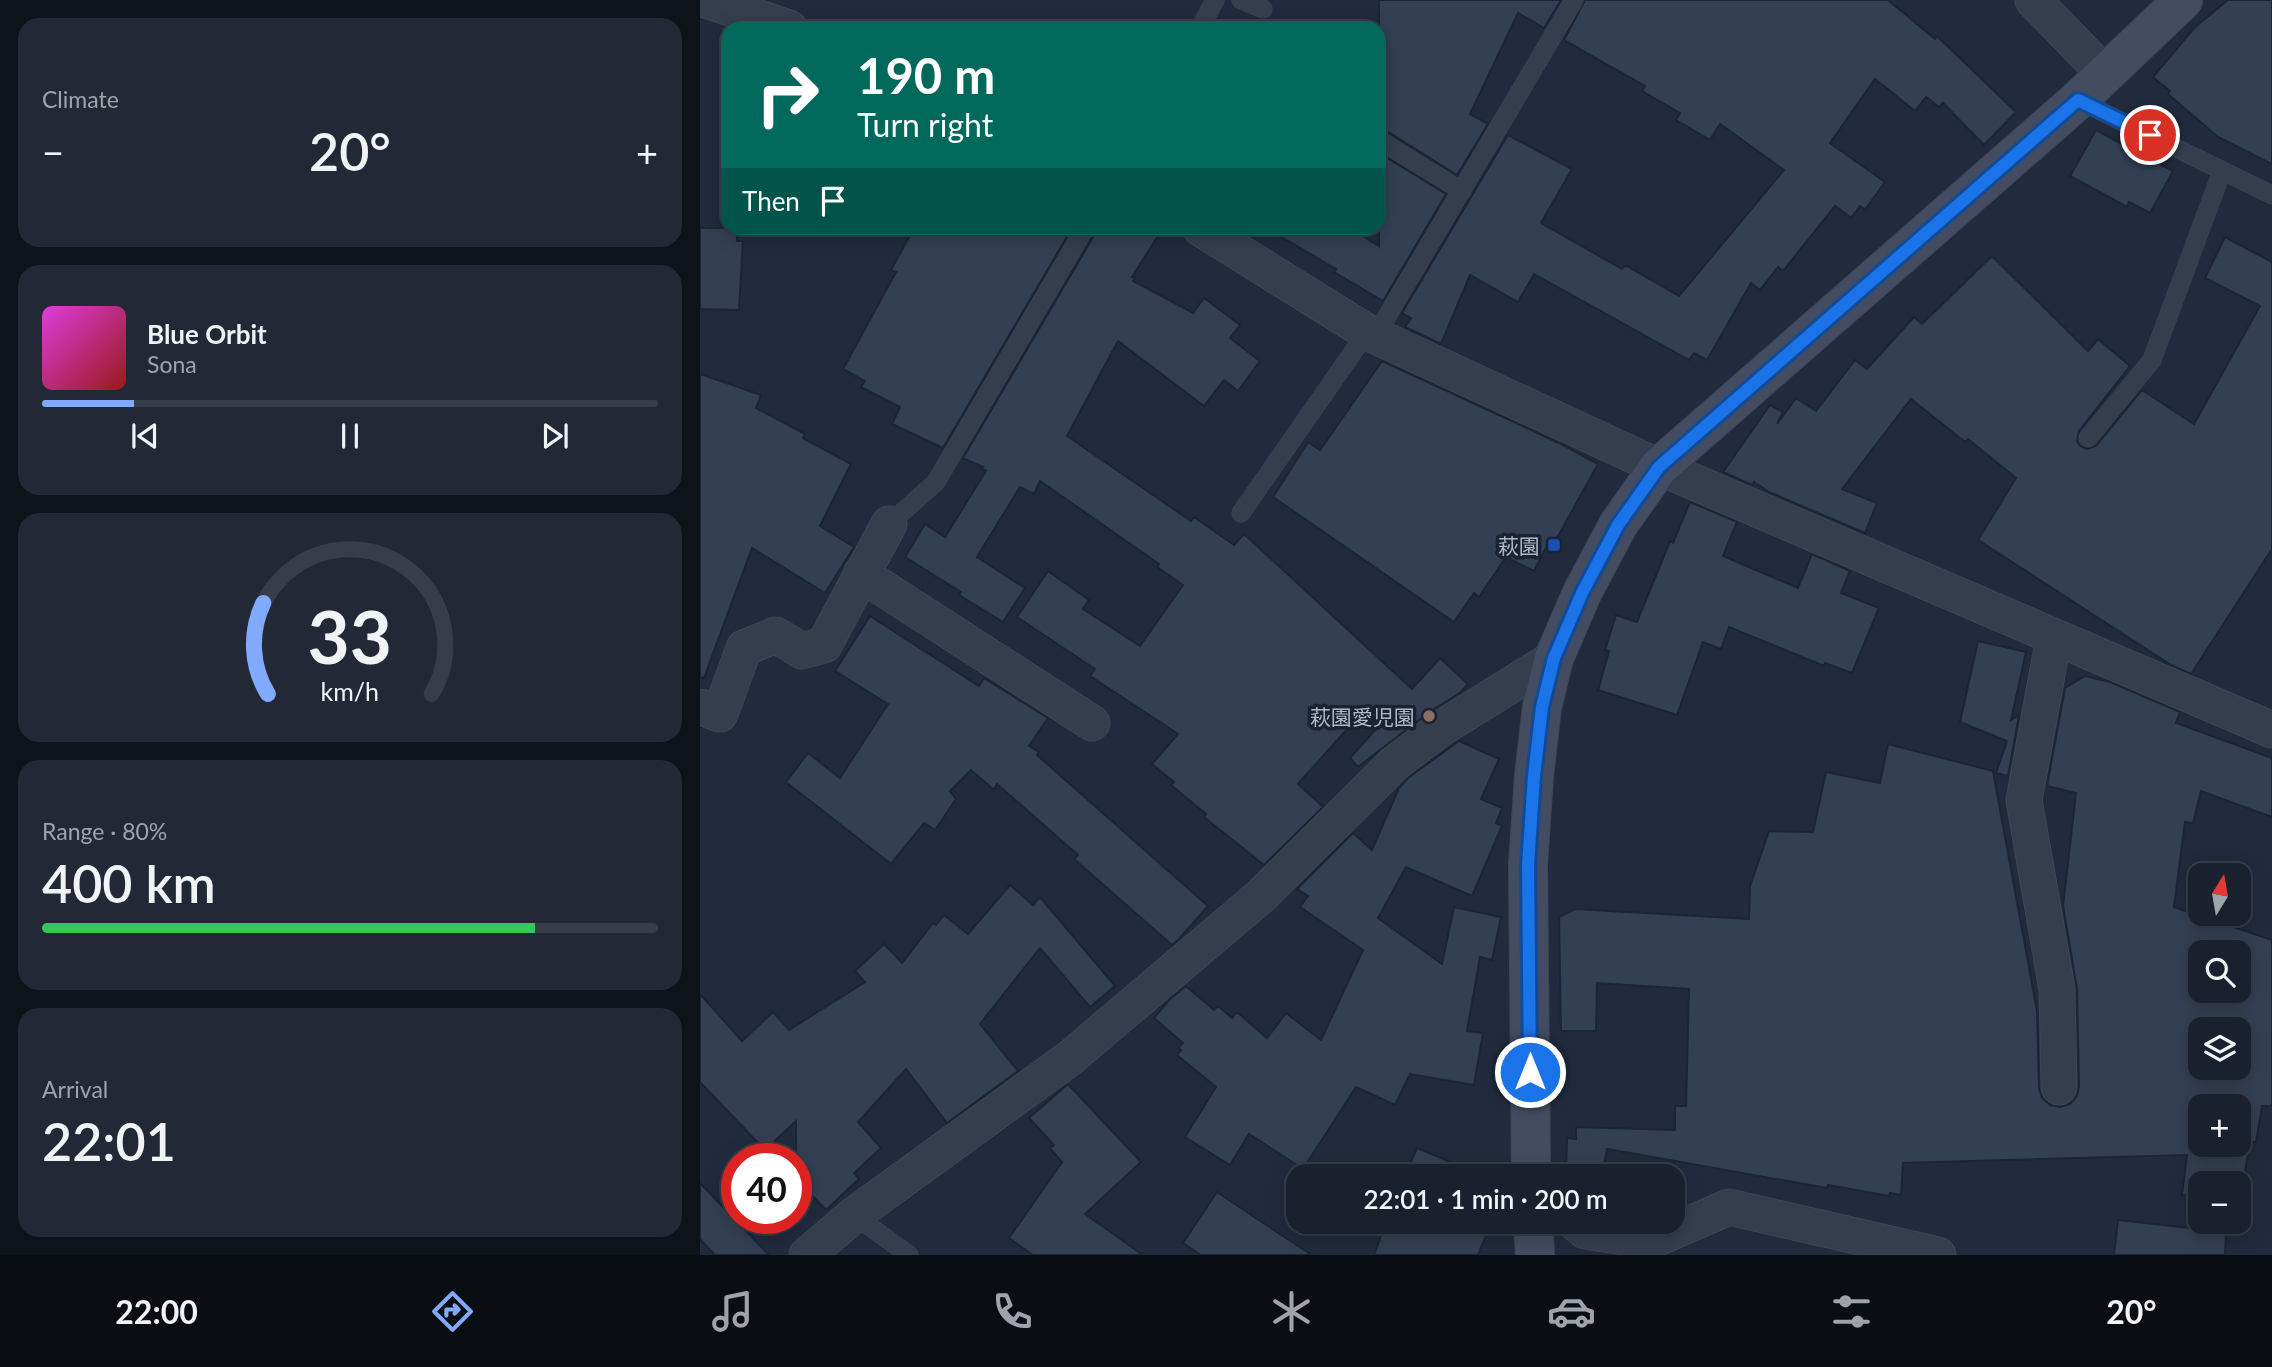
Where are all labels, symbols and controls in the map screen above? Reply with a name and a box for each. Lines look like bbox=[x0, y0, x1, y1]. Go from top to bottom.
text: 190 m bbox=[857, 46, 995, 104]
icon: right bbox=[742, 49, 833, 140]
text: Climate bbox=[42, 85, 119, 113]
text: Turn right bbox=[857, 105, 993, 144]
pin bbox=[2120, 105, 2180, 165]
icon: arrive bbox=[2131, 116, 2169, 154]
text: 20° bbox=[309, 120, 391, 182]
text: − bbox=[42, 129, 64, 175]
text: + bbox=[636, 129, 658, 175]
icon: arrive bbox=[814, 182, 852, 220]
text: Then bbox=[742, 185, 800, 217]
text: Blue Orbit bbox=[147, 318, 267, 350]
text: Sona bbox=[147, 350, 197, 378]
icon: previous bbox=[126, 417, 164, 455]
icon: pause bbox=[331, 417, 369, 455]
icon: next bbox=[536, 417, 574, 455]
place label: 萩園 bbox=[1498, 533, 1540, 558]
marker: 萩園 bbox=[1546, 537, 1562, 553]
text: 33 bbox=[308, 592, 392, 680]
text: km/h bbox=[321, 675, 379, 705]
place label: 萩園愛児園 bbox=[1310, 704, 1415, 729]
marker: 萩園愛児園 bbox=[1421, 708, 1437, 724]
text: Range · 80% bbox=[42, 817, 167, 845]
text: 400 km bbox=[42, 852, 216, 914]
north arrow bbox=[2188, 863, 2250, 926]
map controls bbox=[2188, 863, 2251, 1234]
button: search bbox=[2188, 940, 2251, 1003]
button: layers bbox=[2188, 1017, 2251, 1080]
position arrow bbox=[1493, 1035, 1567, 1109]
text: Arrival bbox=[42, 1075, 108, 1103]
button: + bbox=[2188, 1094, 2251, 1157]
text: 22:01 bbox=[42, 1110, 176, 1172]
speed limit sign: 40 bbox=[721, 1143, 812, 1234]
button: − bbox=[2188, 1171, 2251, 1234]
text: 22:01 · 1 min · 200 m bbox=[1363, 1183, 1608, 1215]
icon: directions bbox=[428, 1287, 477, 1336]
icon: music bbox=[708, 1287, 757, 1336]
icon: phone bbox=[988, 1287, 1037, 1336]
icon: climate bbox=[1267, 1287, 1316, 1336]
icon: car bbox=[1547, 1287, 1596, 1336]
icon: filters bbox=[1827, 1287, 1876, 1336]
text: 22:00 bbox=[115, 1292, 198, 1331]
text: 20° bbox=[2106, 1292, 2157, 1331]

